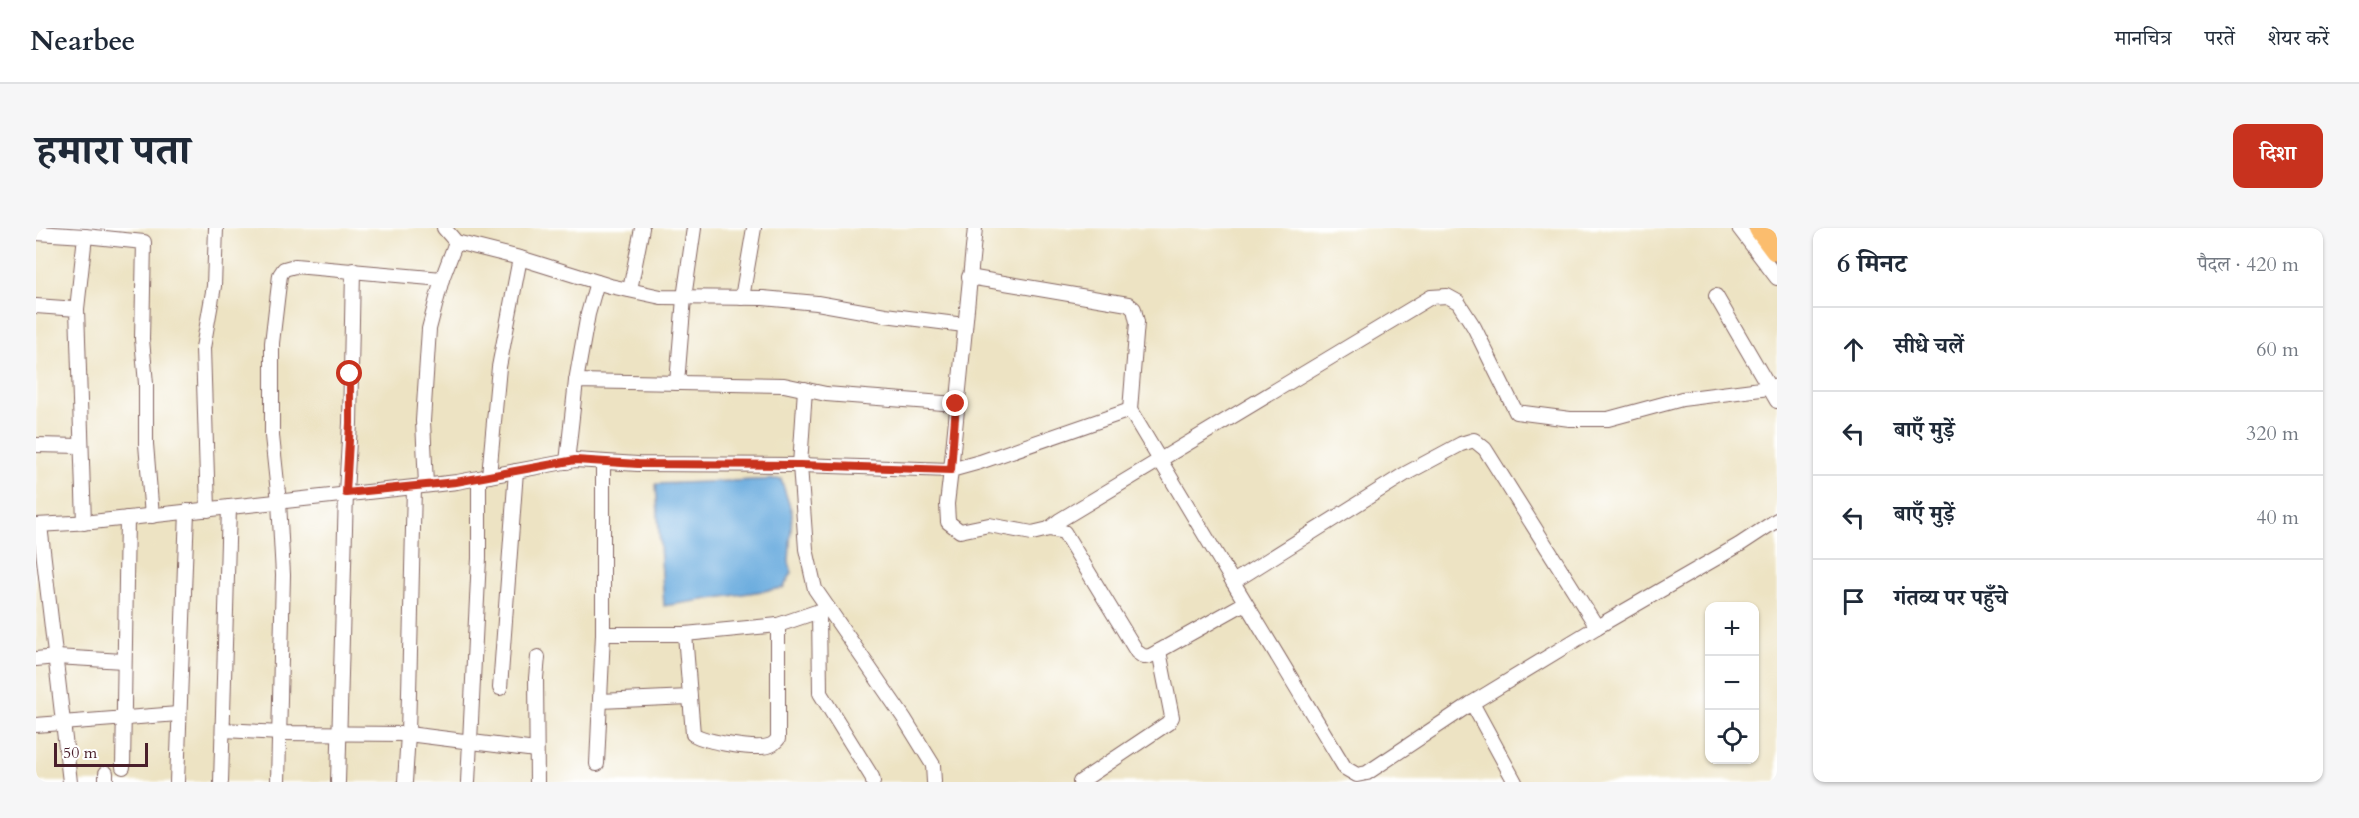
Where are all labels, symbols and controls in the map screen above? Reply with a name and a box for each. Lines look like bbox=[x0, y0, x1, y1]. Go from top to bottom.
text: Nearbee bbox=[30, 22, 135, 60]
text: मानचित्र bbox=[2115, 24, 2172, 53]
text: परतें bbox=[2205, 24, 2235, 53]
text: शेयर करें bbox=[2268, 24, 2329, 53]
text: हमारा पता bbox=[36, 122, 190, 179]
button: दिशा bbox=[2233, 124, 2323, 188]
text: 6 मिनट bbox=[1837, 246, 1907, 281]
text: पैदल · 420 m bbox=[2197, 251, 2299, 278]
text: सीधे चलें bbox=[1894, 331, 1964, 361]
icon: ahead bbox=[1837, 333, 1870, 366]
text: 60 m bbox=[2256, 336, 2299, 363]
route start bbox=[336, 360, 362, 386]
route end bbox=[942, 390, 968, 416]
text: बाएँ मुड़ें bbox=[1894, 415, 1954, 445]
icon: left bbox=[1837, 417, 1870, 450]
text: 320 m bbox=[2246, 420, 2299, 447]
text: बाएँ मुड़ें bbox=[1894, 499, 1954, 529]
icon: left bbox=[1837, 501, 1870, 534]
text: 40 m bbox=[2256, 504, 2299, 531]
text: गंतव्य पर पहुँचे bbox=[1894, 583, 2008, 613]
icon: arrive bbox=[1837, 585, 1870, 618]
map controls bbox=[1705, 602, 1759, 764]
button: + bbox=[1705, 602, 1759, 656]
button: − bbox=[1705, 656, 1759, 710]
button: locate bbox=[1705, 710, 1759, 764]
scale bar bbox=[54, 740, 148, 768]
text: 50 m bbox=[63, 742, 97, 764]

